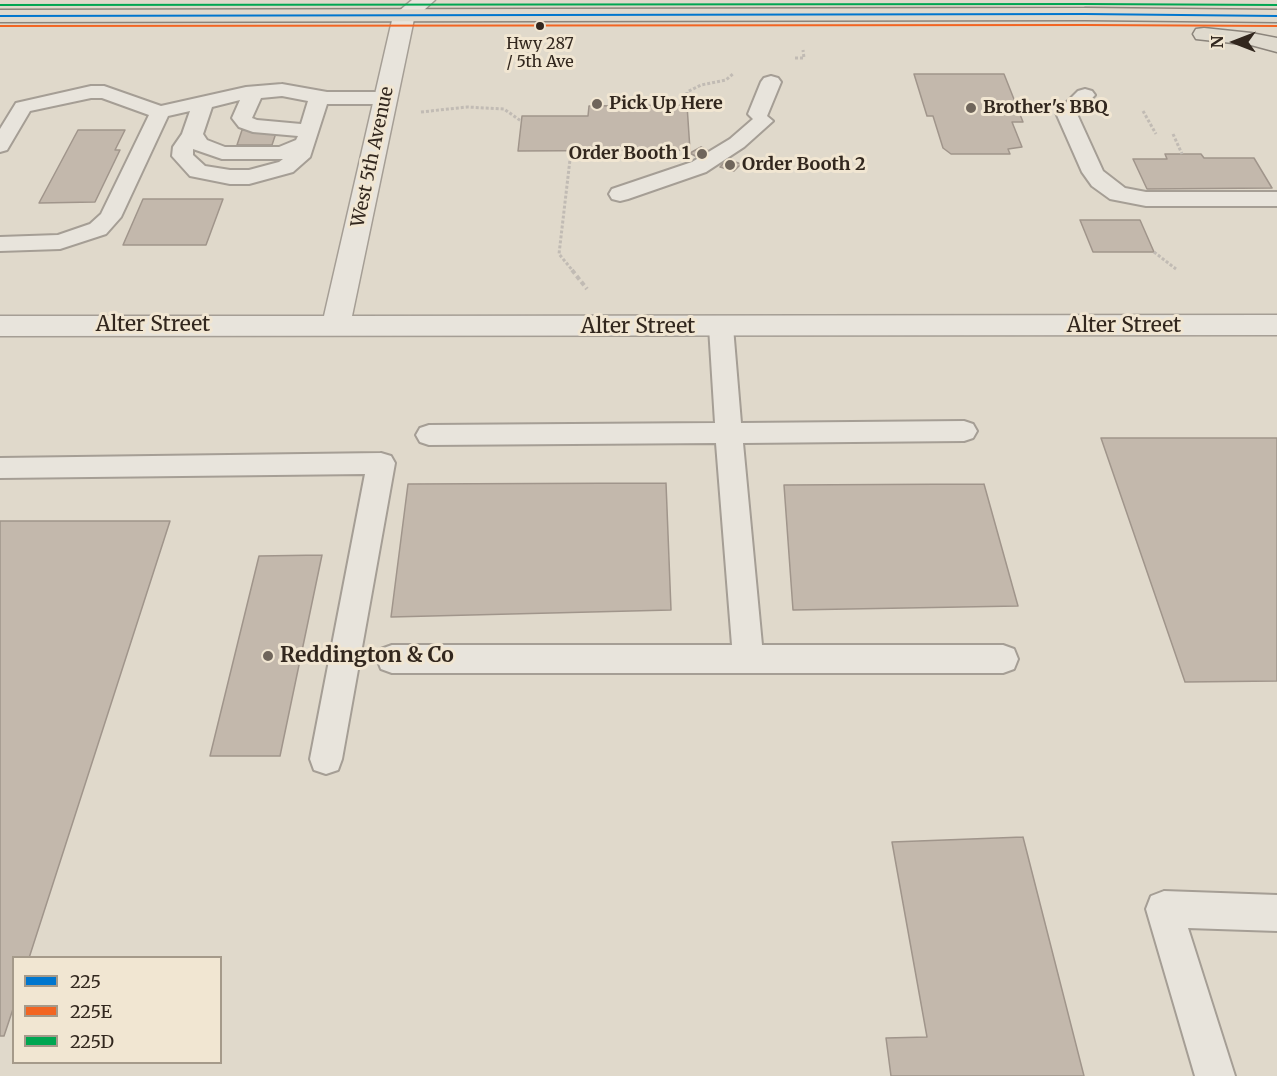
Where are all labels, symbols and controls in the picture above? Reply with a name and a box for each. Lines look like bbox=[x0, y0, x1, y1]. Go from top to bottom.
north arrow bbox=[1205, 12, 1265, 72]
marker: Hwy 287 / 5th Ave bbox=[534, 20, 546, 32]
place label: Hwy 287 / 5th Ave bbox=[506, 34, 574, 72]
text: N bbox=[1207, 36, 1227, 48]
street label: West 5th Avenue bbox=[348, 85, 398, 229]
place label: Pick Up Here bbox=[609, 93, 723, 115]
marker: Pick Up Here bbox=[590, 97, 604, 111]
place label: Brother's BBQ bbox=[983, 97, 1108, 119]
marker: Brother's BBQ bbox=[964, 101, 978, 115]
place label: Order Booth 1 bbox=[569, 143, 690, 165]
marker: Order Booth 1 bbox=[695, 147, 709, 161]
place label: Order Booth 2 bbox=[742, 154, 865, 176]
marker: Order Booth 2 bbox=[723, 158, 737, 172]
street label: Alter Street bbox=[96, 312, 210, 338]
street label: Alter Street bbox=[1067, 313, 1181, 339]
street label: Alter Street bbox=[581, 314, 695, 340]
place label: Reddington & Co bbox=[280, 643, 454, 669]
marker: Reddington & Co bbox=[261, 649, 275, 663]
legend bbox=[12, 956, 222, 1064]
text: 225 bbox=[70, 970, 101, 993]
text: 225E bbox=[70, 1000, 112, 1023]
text: 225D bbox=[70, 1030, 114, 1053]

